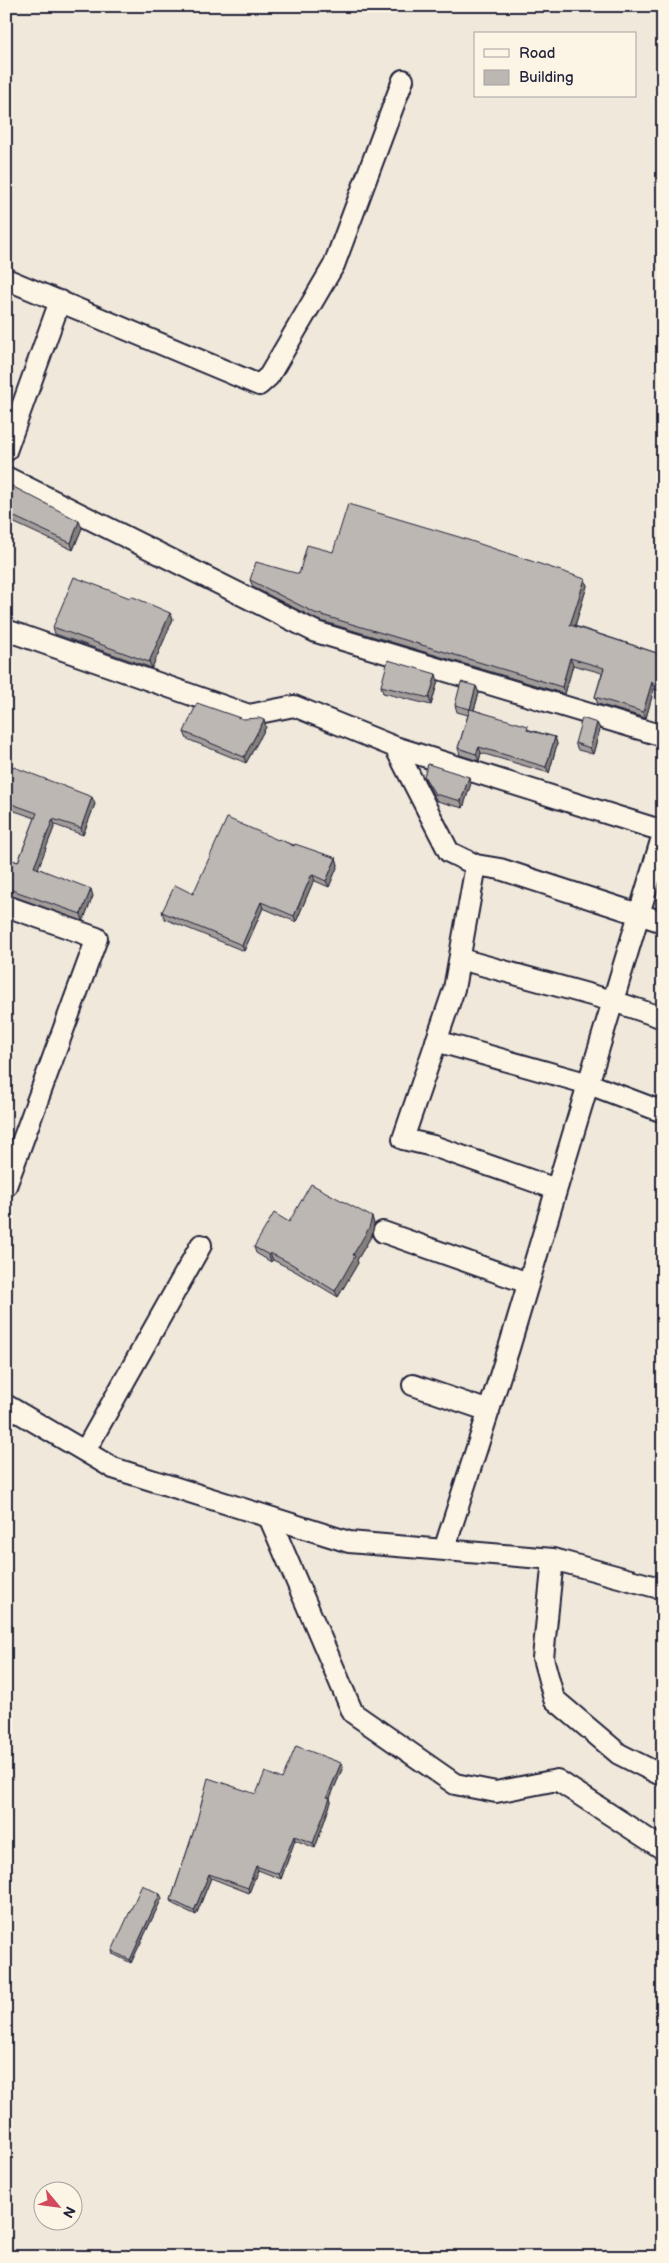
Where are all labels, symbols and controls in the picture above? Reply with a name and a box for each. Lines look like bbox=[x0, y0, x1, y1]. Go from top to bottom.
legend bbox=[474, 32, 636, 98]
text: Road bbox=[519, 44, 555, 63]
text: Building bbox=[519, 68, 574, 87]
north arrow bbox=[32, 2180, 82, 2230]
text: N bbox=[59, 2203, 79, 2221]

